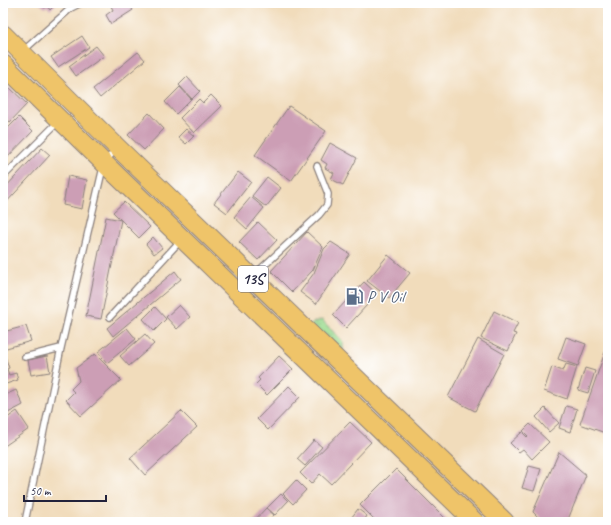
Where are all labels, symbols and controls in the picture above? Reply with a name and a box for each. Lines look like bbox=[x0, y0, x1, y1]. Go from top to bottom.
road number: 13S bbox=[238, 266, 268, 292]
fuel station icon: P V Oil bbox=[344, 287, 364, 307]
place label: P V Oil bbox=[367, 287, 407, 307]
scale bar bbox=[24, 477, 106, 503]
text: 50 m bbox=[30, 483, 52, 499]

